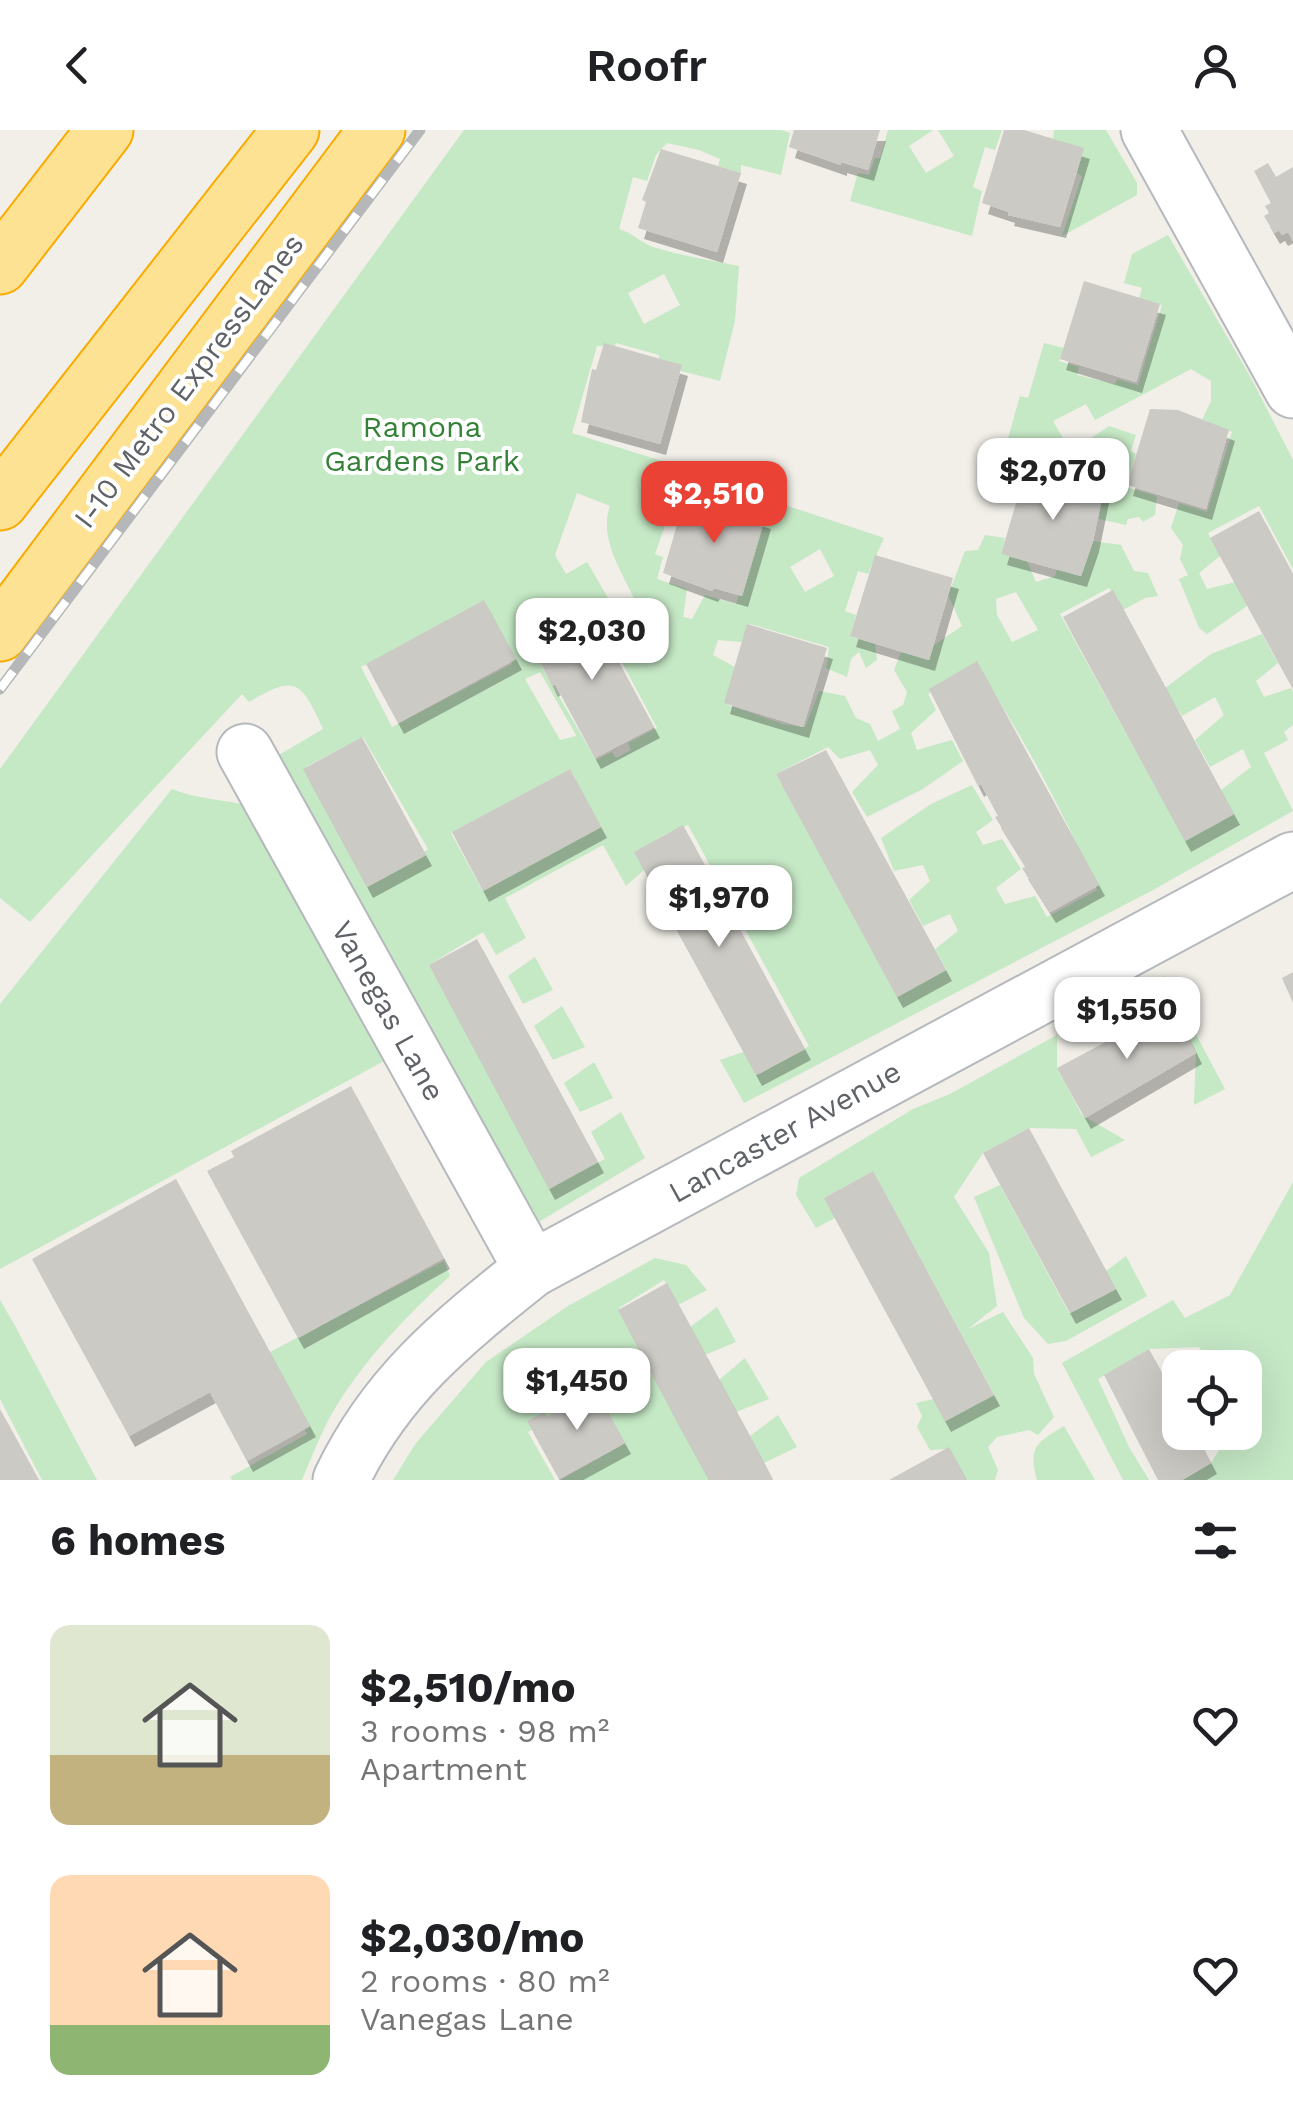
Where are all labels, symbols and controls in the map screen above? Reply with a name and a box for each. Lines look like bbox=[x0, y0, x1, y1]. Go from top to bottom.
icon: back bbox=[50, 38, 105, 93]
icon: person bbox=[1188, 38, 1243, 93]
text: Roofr bbox=[586, 39, 707, 92]
street label: I-10 Metro ExpressLanes bbox=[66, 227, 311, 535]
park label: Ramona Gardens Park bbox=[324, 409, 520, 478]
pin: $2,070 bbox=[972, 438, 1134, 523]
text: $2,070 bbox=[999, 451, 1107, 489]
pin: $2,510 bbox=[633, 461, 795, 546]
text: $2,510 bbox=[663, 474, 765, 512]
pin: $2,030 bbox=[511, 598, 673, 683]
text: $2,030 bbox=[538, 611, 646, 649]
pin: $1,970 bbox=[638, 865, 800, 950]
text: $1,970 bbox=[668, 878, 770, 916]
street label: Vanegas Lane bbox=[325, 915, 452, 1107]
pin: $1,550 bbox=[1046, 977, 1208, 1062]
text: $1,550 bbox=[1076, 990, 1178, 1028]
street label: Lancaster Avenue bbox=[663, 1053, 907, 1210]
pin: $1,450 bbox=[496, 1348, 658, 1433]
map controls bbox=[1162, 1350, 1262, 1450]
button: locate bbox=[1162, 1350, 1262, 1450]
text: $1,450 bbox=[525, 1361, 629, 1399]
icon: filters bbox=[1188, 1513, 1243, 1568]
text: 6 homes bbox=[50, 1516, 225, 1565]
text: $2,510/mo bbox=[360, 1663, 576, 1712]
icon: home bbox=[130, 1665, 250, 1785]
icon: heart bbox=[1188, 1698, 1243, 1753]
text: 3 rooms · 98 m² bbox=[360, 1712, 609, 1750]
text: Apartment bbox=[360, 1750, 527, 1788]
text: $2,030/mo bbox=[360, 1913, 584, 1962]
icon: home bbox=[130, 1915, 250, 2035]
icon: heart bbox=[1188, 1948, 1243, 2003]
text: 2 rooms · 80 m² bbox=[360, 1962, 610, 2000]
text: Vanegas Lane bbox=[360, 2000, 574, 2038]

